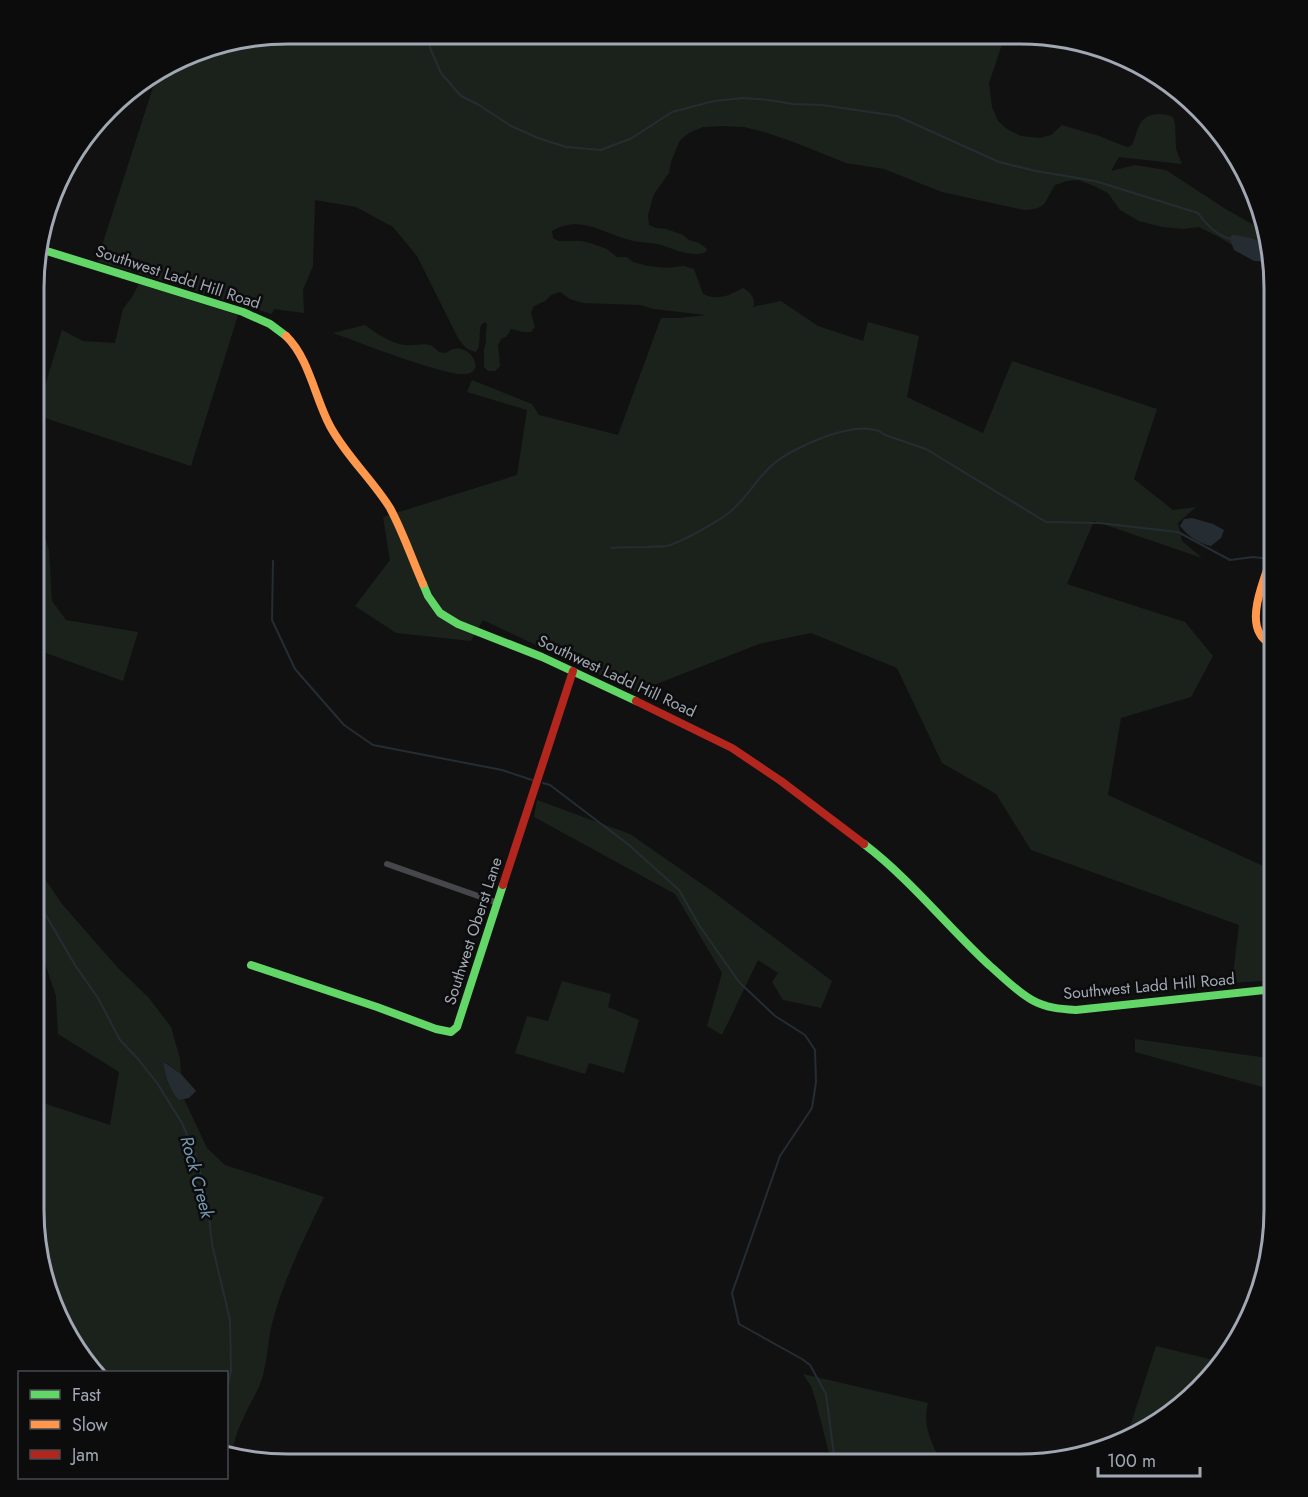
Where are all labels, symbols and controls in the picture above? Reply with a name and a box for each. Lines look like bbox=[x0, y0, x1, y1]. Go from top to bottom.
street label: Southwest Ladd Hill Road bbox=[93, 239, 263, 315]
street label: Southwest Ladd Hill Road bbox=[534, 629, 700, 723]
street label: Southwest Oberst Lane bbox=[438, 854, 508, 1008]
street label: Southwest Ladd Hill Road bbox=[1062, 967, 1236, 1005]
water label: Rock Creek bbox=[174, 1133, 221, 1222]
legend bbox=[18, 1371, 228, 1479]
text: Fast bbox=[72, 1382, 101, 1408]
text: Slow bbox=[72, 1412, 109, 1438]
scale bar bbox=[1098, 1440, 1200, 1478]
text: Jam bbox=[70, 1442, 99, 1468]
text: 100 m bbox=[1107, 1448, 1156, 1474]

